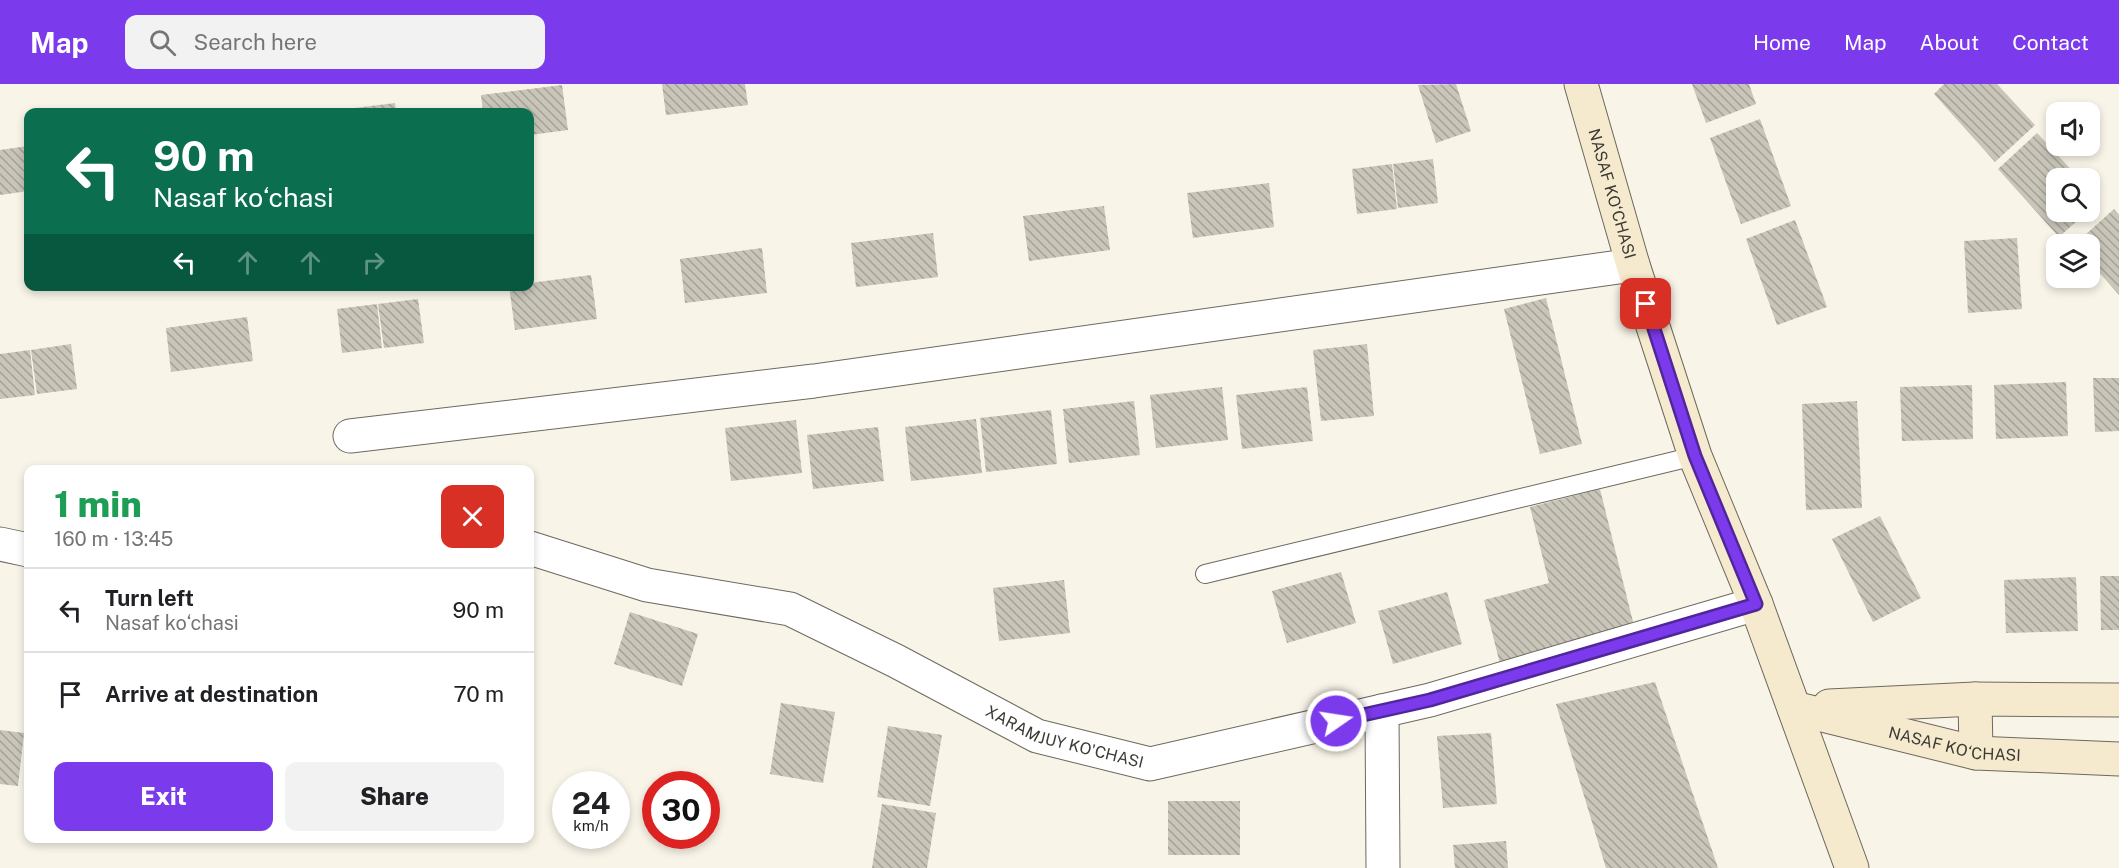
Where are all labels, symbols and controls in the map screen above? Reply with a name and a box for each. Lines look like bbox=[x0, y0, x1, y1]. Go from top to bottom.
search box bbox=[125, 15, 545, 69]
text: Map bbox=[30, 26, 89, 59]
icon: search bbox=[146, 26, 179, 59]
text: Search here bbox=[194, 29, 317, 55]
text: Home bbox=[1753, 30, 1811, 55]
text: Map bbox=[1844, 30, 1887, 55]
text: About bbox=[1920, 30, 1979, 55]
text: Contact bbox=[2012, 30, 2089, 55]
map controls bbox=[2046, 102, 2100, 288]
button: sound bbox=[2046, 102, 2100, 156]
street label: NASAF KO‘CHASI bbox=[1585, 126, 1640, 261]
text: 90 m bbox=[153, 131, 255, 180]
icon: left bbox=[54, 132, 132, 210]
button: search bbox=[2046, 168, 2100, 222]
text: Nasaf ko‘chasi bbox=[153, 181, 334, 213]
button: layers bbox=[2046, 234, 2100, 288]
icon: left bbox=[168, 246, 201, 279]
icon: ahead bbox=[231, 246, 264, 279]
icon: ahead bbox=[294, 246, 327, 279]
icon: right bbox=[357, 246, 390, 279]
pin bbox=[1620, 278, 1671, 329]
icon: arrive bbox=[1629, 287, 1662, 320]
text: 1 min bbox=[54, 483, 142, 525]
button: close bbox=[441, 485, 504, 548]
text: 160 m · 13:45 bbox=[54, 527, 173, 551]
text: Turn left bbox=[105, 585, 194, 611]
icon: left bbox=[54, 594, 87, 627]
text: 90 m bbox=[453, 597, 504, 623]
text: Nasaf ko‘chasi bbox=[105, 611, 239, 635]
icon: arrive bbox=[54, 678, 87, 711]
text: Arrive at destination bbox=[105, 681, 318, 707]
text: 70 m bbox=[453, 681, 504, 707]
position arrow bbox=[1304, 689, 1368, 753]
street label: XARAMJUY KO'CHASI bbox=[983, 701, 1146, 772]
street label: NASAF KO‘CHASI bbox=[1887, 722, 2021, 764]
button: Exit bbox=[54, 762, 273, 831]
button: Share bbox=[285, 762, 504, 831]
speed limit sign: 30 bbox=[642, 771, 720, 849]
text: 24 bbox=[572, 785, 610, 821]
text: km/h bbox=[573, 817, 609, 834]

